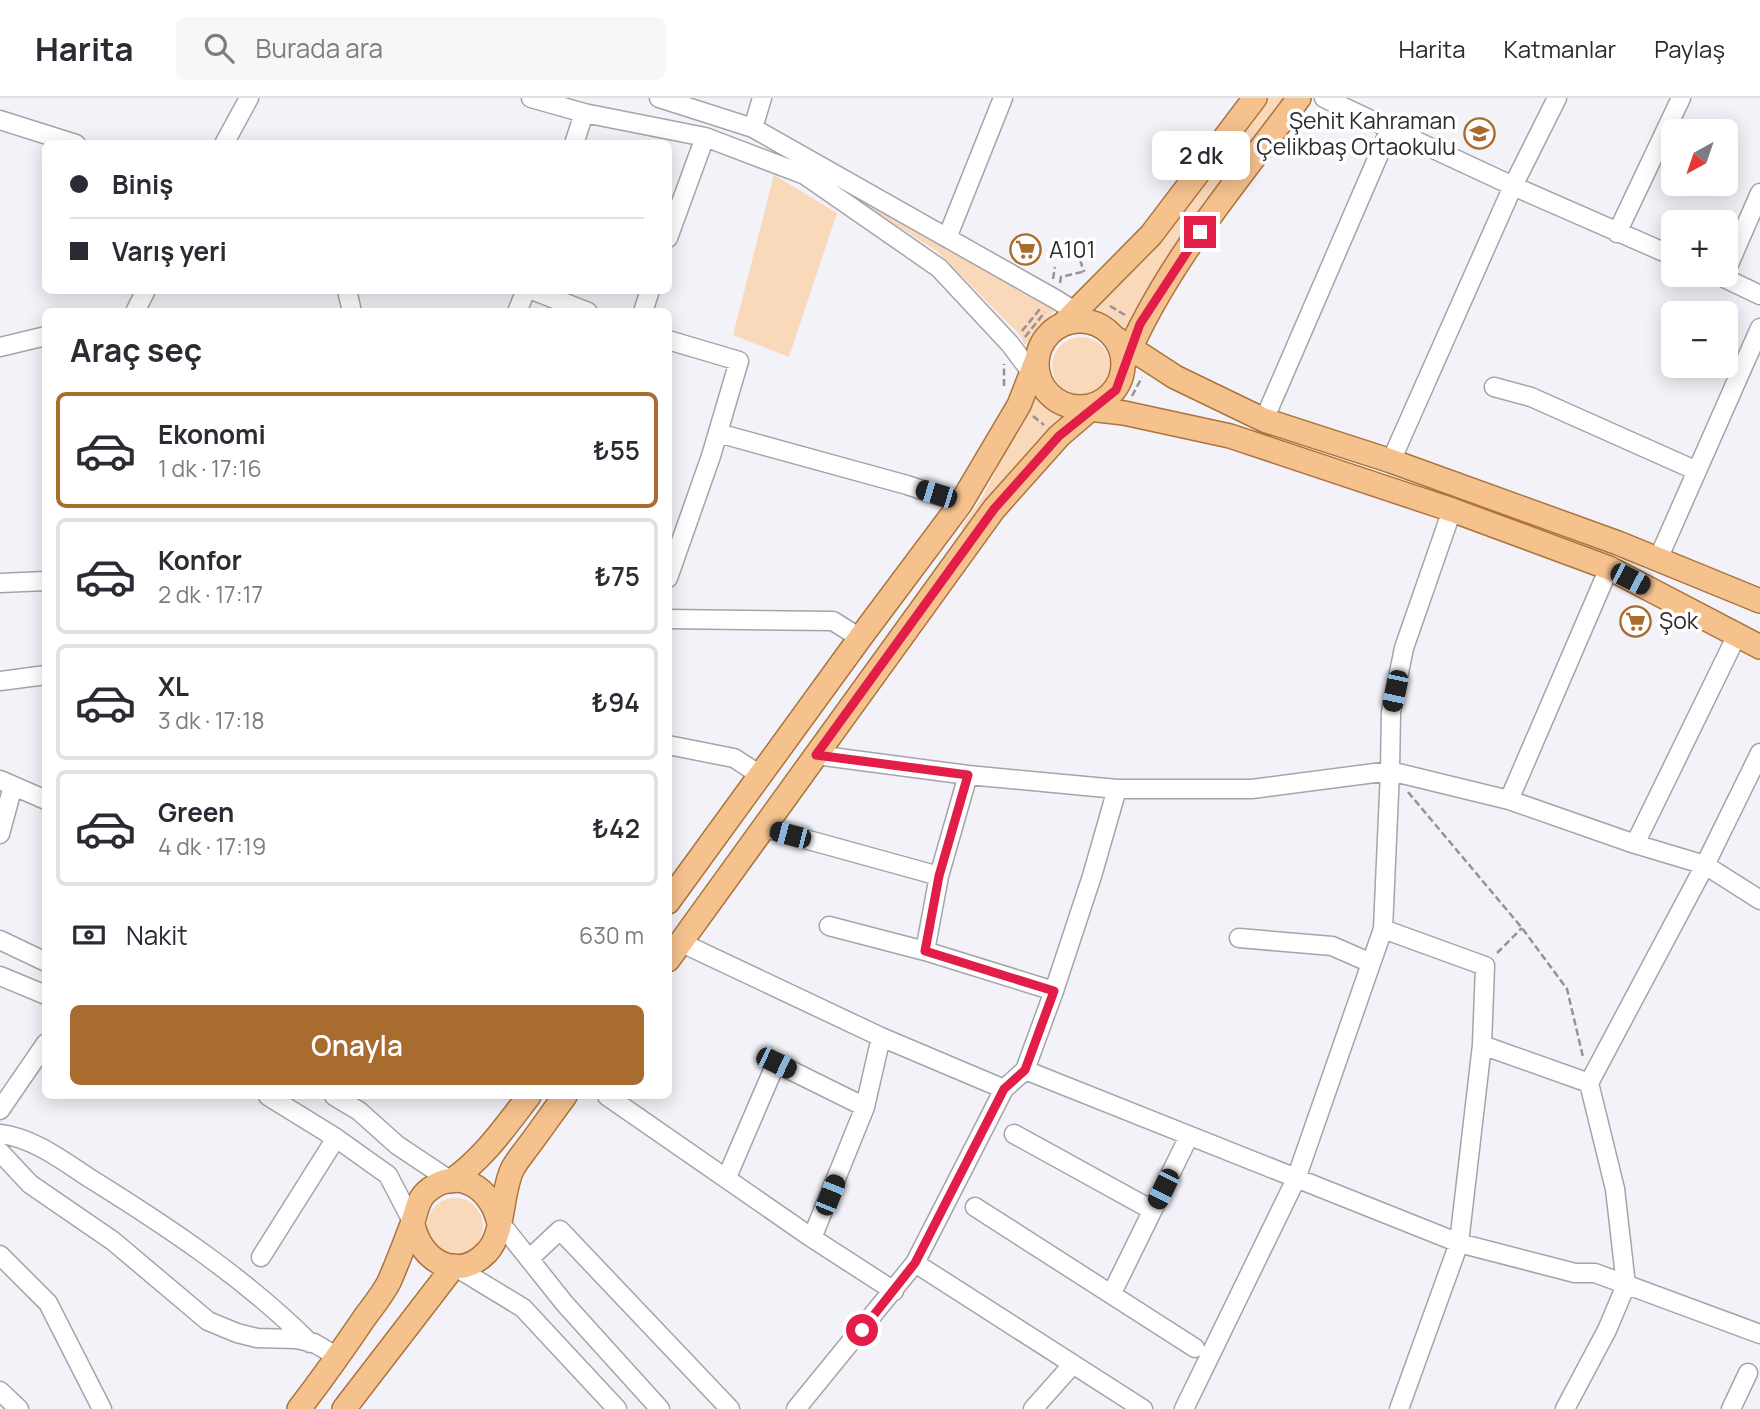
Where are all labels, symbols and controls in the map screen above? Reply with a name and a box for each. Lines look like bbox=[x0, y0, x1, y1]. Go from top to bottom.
search box bbox=[176, 17, 666, 80]
text: Harita bbox=[35, 26, 134, 71]
icon: search bbox=[200, 29, 238, 67]
text: Burada ara bbox=[256, 30, 383, 66]
text: Harita bbox=[1399, 32, 1466, 65]
text: Katmanlar bbox=[1504, 32, 1616, 65]
text: Paylaş bbox=[1654, 32, 1725, 65]
place label: Şehit Kahraman Çelikbaş Ortaokulu bbox=[1256, 104, 1456, 162]
school or university icon: Şehit Kahraman Çelikbaş Ortaokulu bbox=[1462, 117, 1496, 151]
north arrow bbox=[1661, 119, 1738, 196]
map controls bbox=[1661, 119, 1738, 378]
callout: 2 dk bbox=[1151, 130, 1249, 180]
text: 2 dk bbox=[1179, 139, 1223, 171]
text: Biniş bbox=[112, 166, 173, 202]
button: + bbox=[1661, 210, 1738, 287]
route end bbox=[1184, 216, 1216, 248]
text: Varış yeri bbox=[112, 233, 227, 269]
supermarket icon: A101 bbox=[1009, 233, 1043, 267]
place label: A101 bbox=[1049, 233, 1096, 265]
button: − bbox=[1661, 301, 1738, 378]
text: Araç seç bbox=[70, 328, 202, 372]
text: Ekonomi bbox=[158, 416, 266, 452]
icon: car bbox=[74, 419, 137, 482]
text: ₺55 bbox=[593, 432, 640, 468]
text: 1 dk · 17:16 bbox=[158, 452, 262, 484]
car bbox=[913, 478, 960, 510]
text: Konfor bbox=[158, 542, 242, 578]
icon: car bbox=[74, 545, 137, 608]
text: ₺75 bbox=[594, 558, 640, 594]
car bbox=[1607, 560, 1654, 598]
text: 2 dk · 17:17 bbox=[158, 578, 263, 610]
supermarket icon: Şok bbox=[1619, 604, 1653, 638]
place label: Şok bbox=[1659, 604, 1699, 636]
text: XL bbox=[158, 668, 189, 704]
car bbox=[1381, 668, 1410, 714]
icon: car bbox=[74, 671, 137, 734]
text: ₺94 bbox=[591, 684, 640, 720]
text: 3 dk · 17:18 bbox=[158, 704, 264, 736]
text: Green bbox=[158, 794, 234, 830]
icon: car bbox=[74, 797, 137, 860]
text: ₺42 bbox=[592, 810, 640, 846]
car bbox=[767, 819, 814, 851]
text: 4 dk · 17:19 bbox=[158, 830, 266, 862]
icon: cash bbox=[70, 916, 108, 954]
text: Nakit bbox=[126, 917, 188, 953]
text: 630 m bbox=[579, 919, 644, 951]
button: Onayla bbox=[70, 1005, 644, 1085]
car bbox=[753, 1044, 800, 1082]
car bbox=[1145, 1166, 1182, 1212]
car bbox=[813, 1172, 848, 1218]
route start bbox=[846, 1314, 878, 1346]

